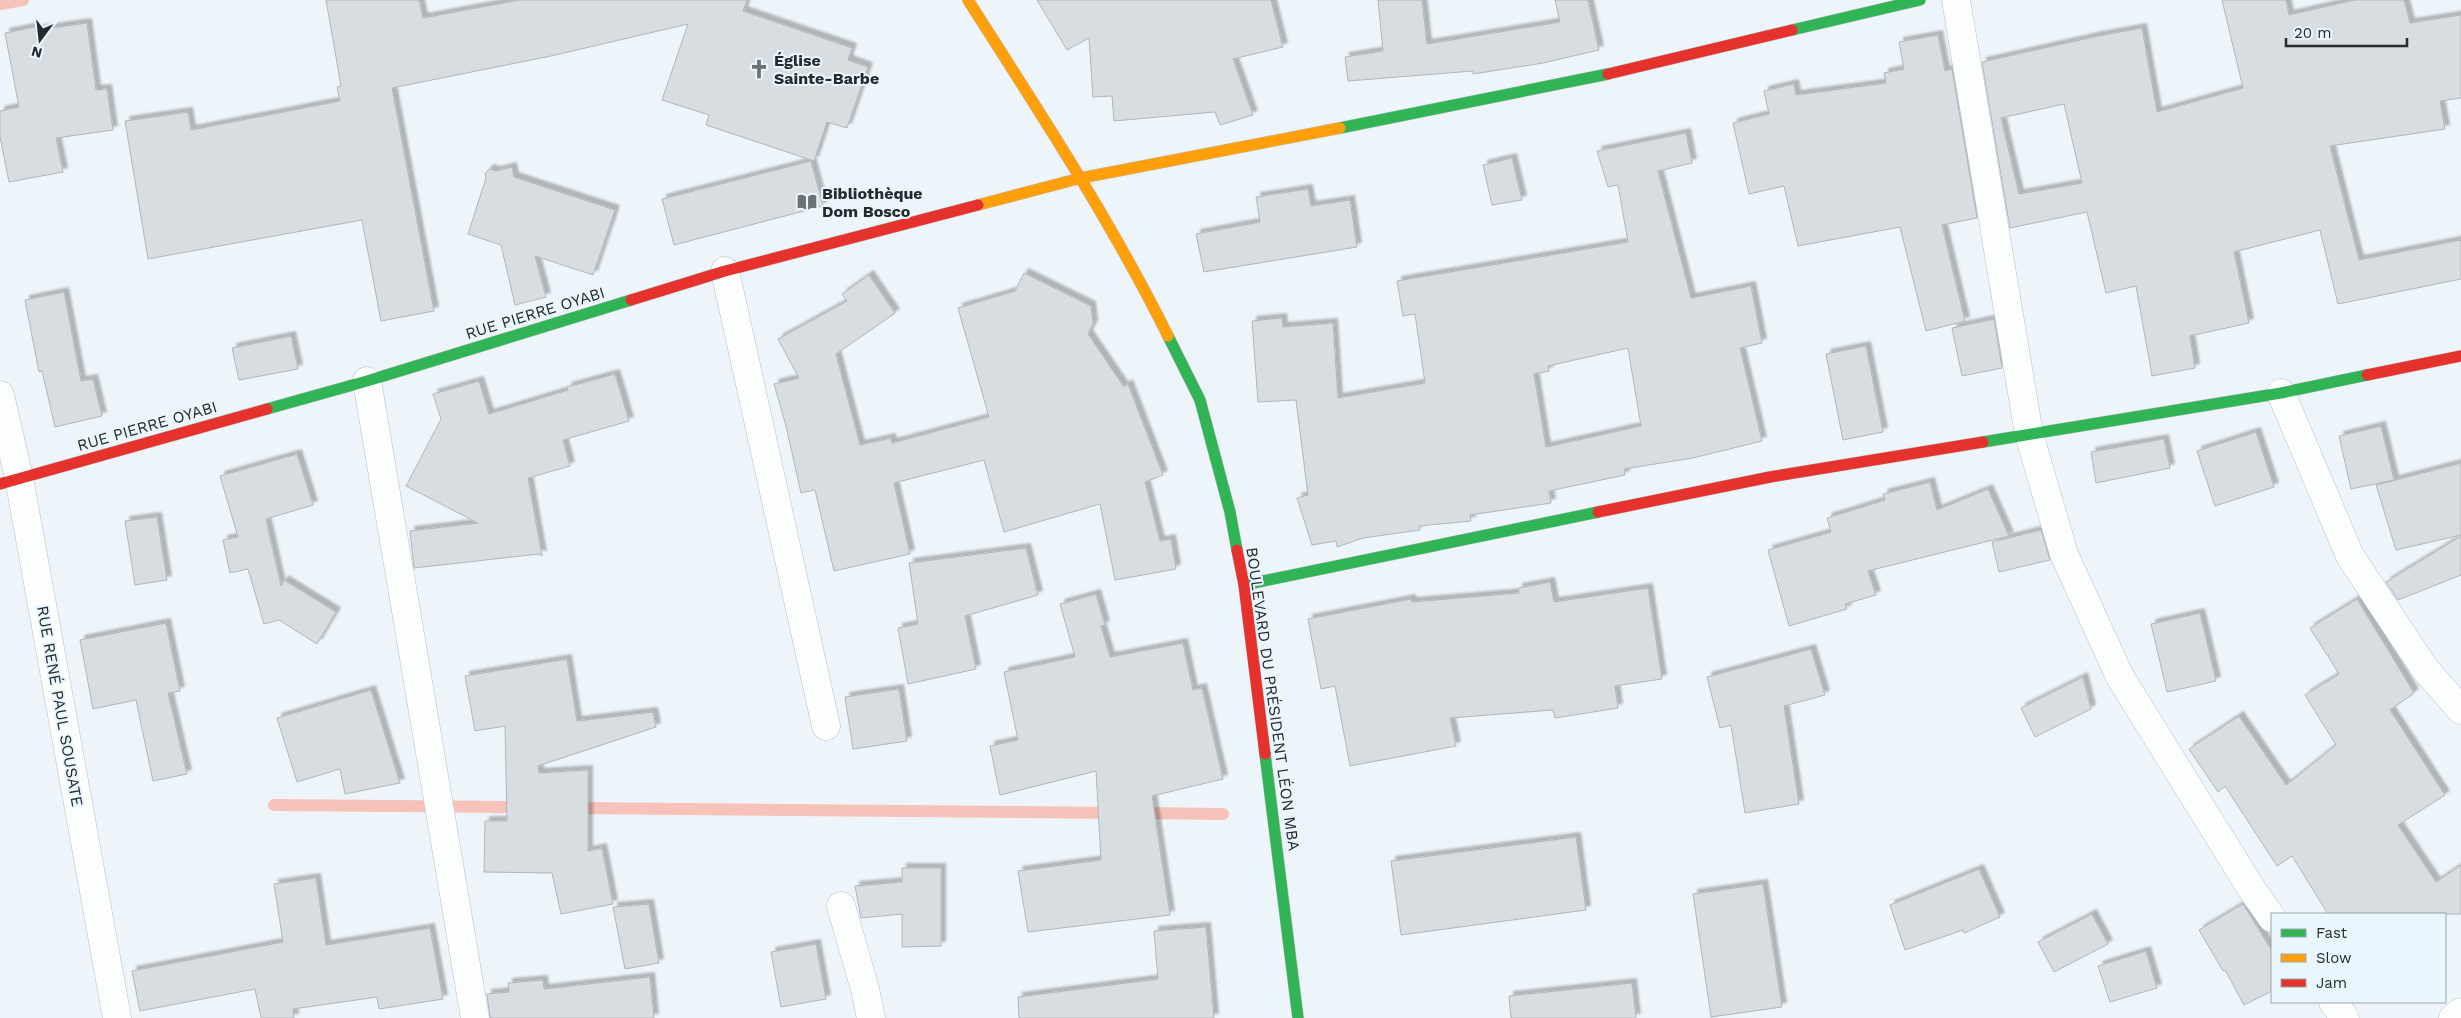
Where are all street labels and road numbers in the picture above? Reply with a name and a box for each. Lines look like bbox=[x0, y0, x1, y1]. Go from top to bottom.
street label: RUE PIERRE OYABI bbox=[463, 283, 607, 343]
street label: RUE PIERRE OYABI bbox=[75, 397, 219, 455]
street label: BOULEVARD DU PRÉSIDENT LÉON MBA bbox=[1242, 546, 1304, 852]
street label: RUE RENÉ PAUL SOUSATE bbox=[33, 604, 87, 808]

